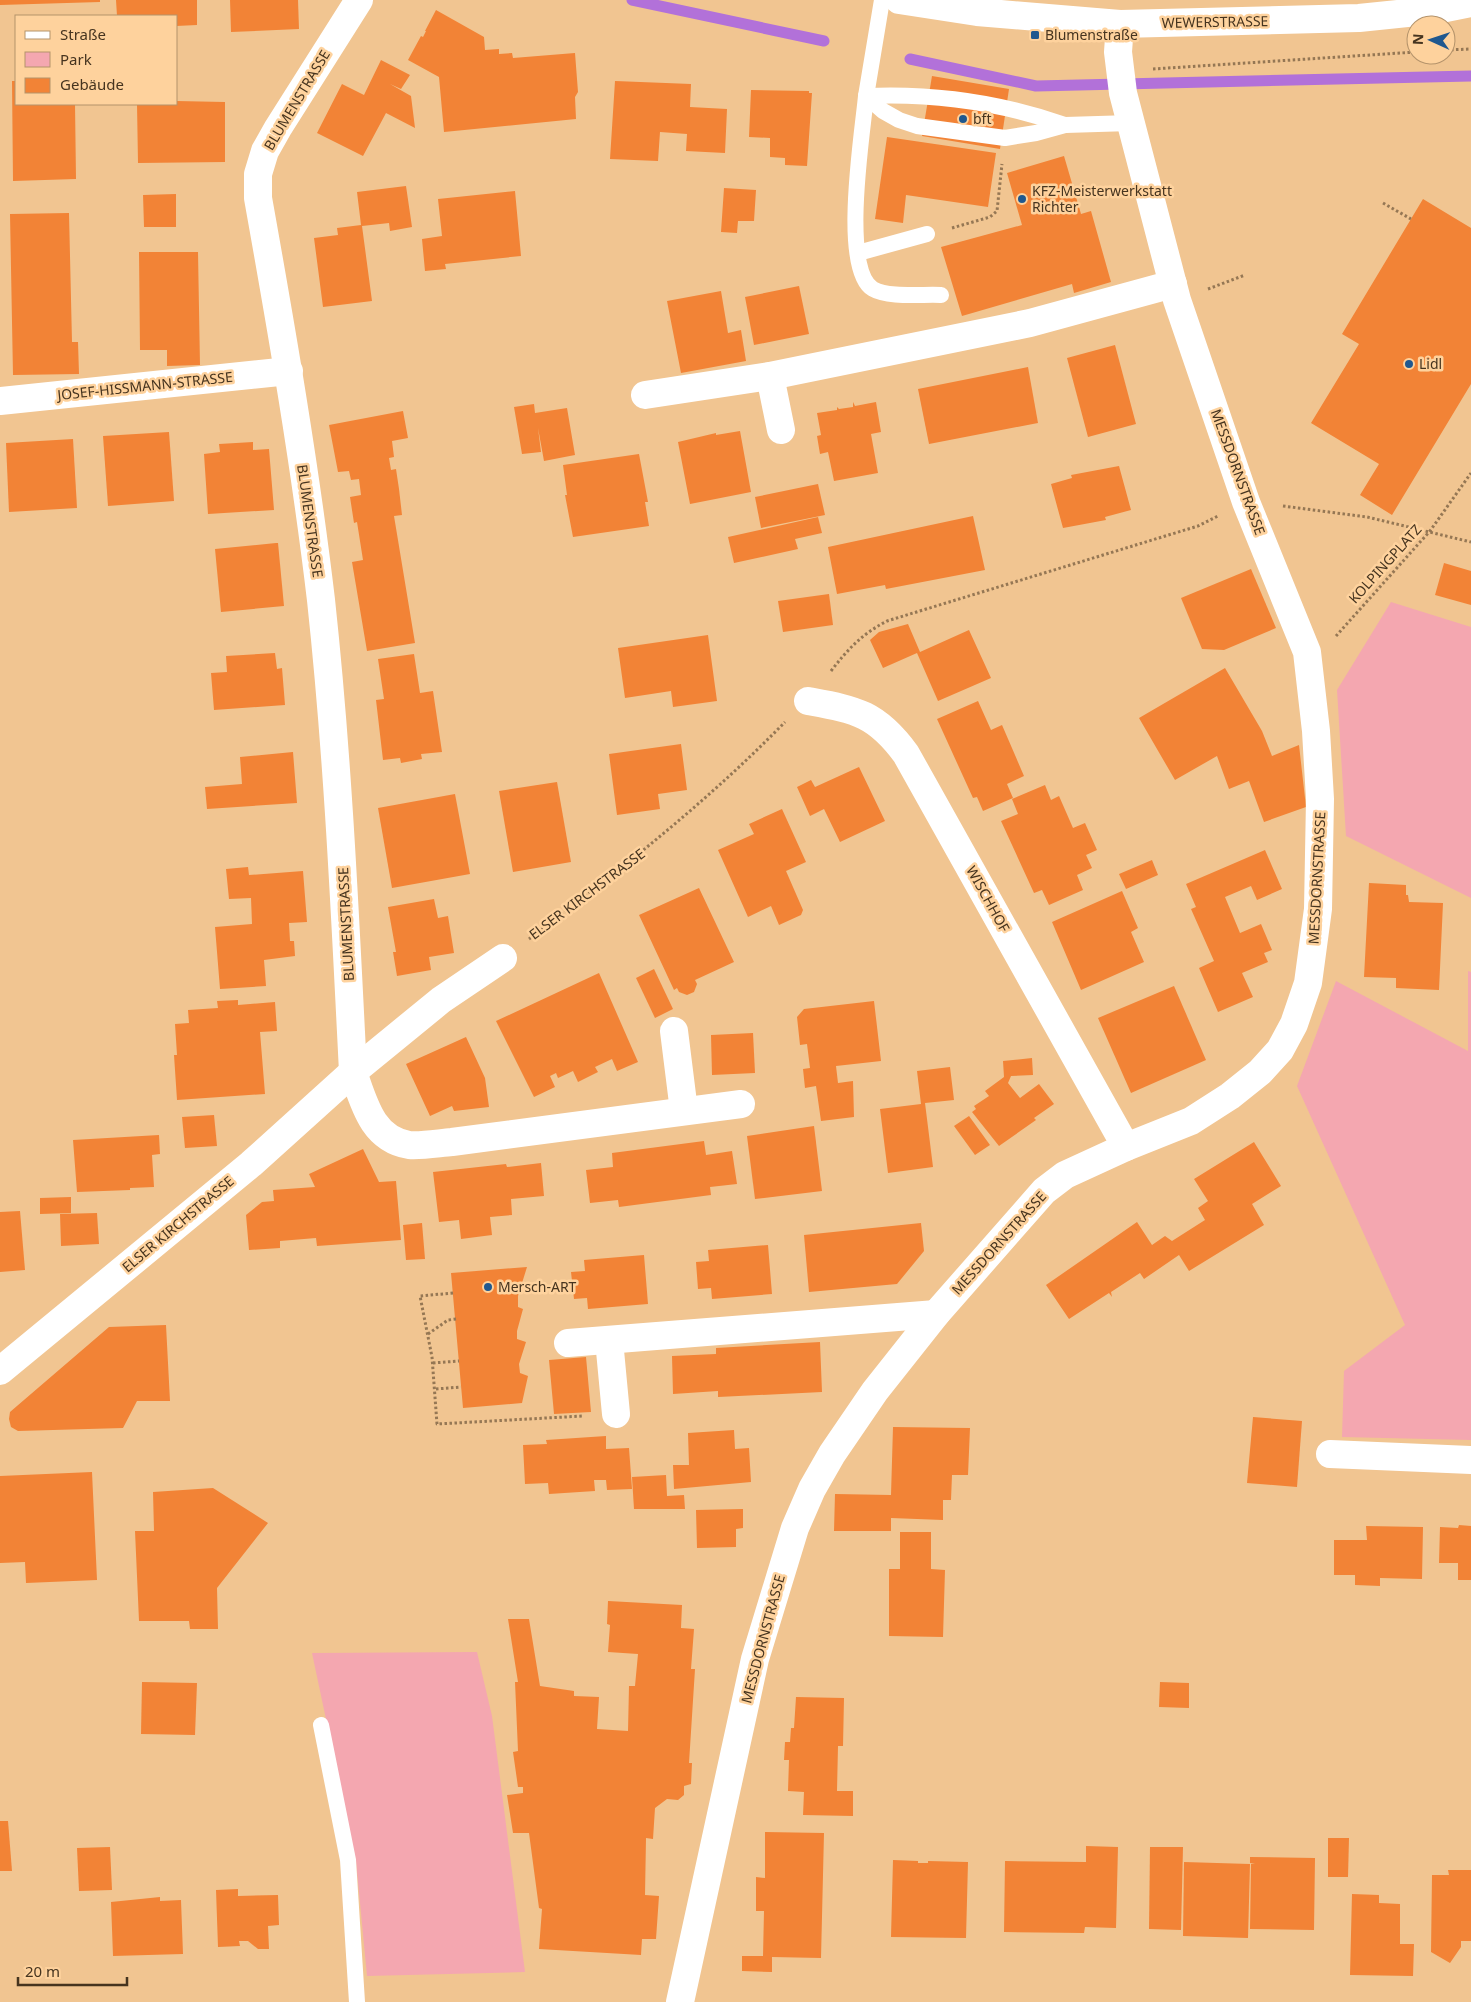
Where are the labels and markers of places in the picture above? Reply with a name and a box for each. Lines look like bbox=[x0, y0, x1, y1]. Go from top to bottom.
place label: Blumenstraße bbox=[1045, 25, 1138, 44]
marker: Blumenstraße bbox=[1029, 29, 1041, 41]
place label: bft bbox=[973, 109, 991, 128]
marker: bft bbox=[957, 113, 969, 125]
place label: KFZ-Meisterwerkstatt Richter bbox=[1032, 181, 1172, 216]
marker: KFZ-Meisterwerkstatt Richter bbox=[1016, 193, 1028, 205]
place label: Lidl bbox=[1419, 354, 1442, 373]
marker: Lidl bbox=[1403, 358, 1415, 370]
place label: Mersch-ART bbox=[498, 1277, 577, 1296]
marker: Mersch-ART bbox=[482, 1281, 494, 1293]

